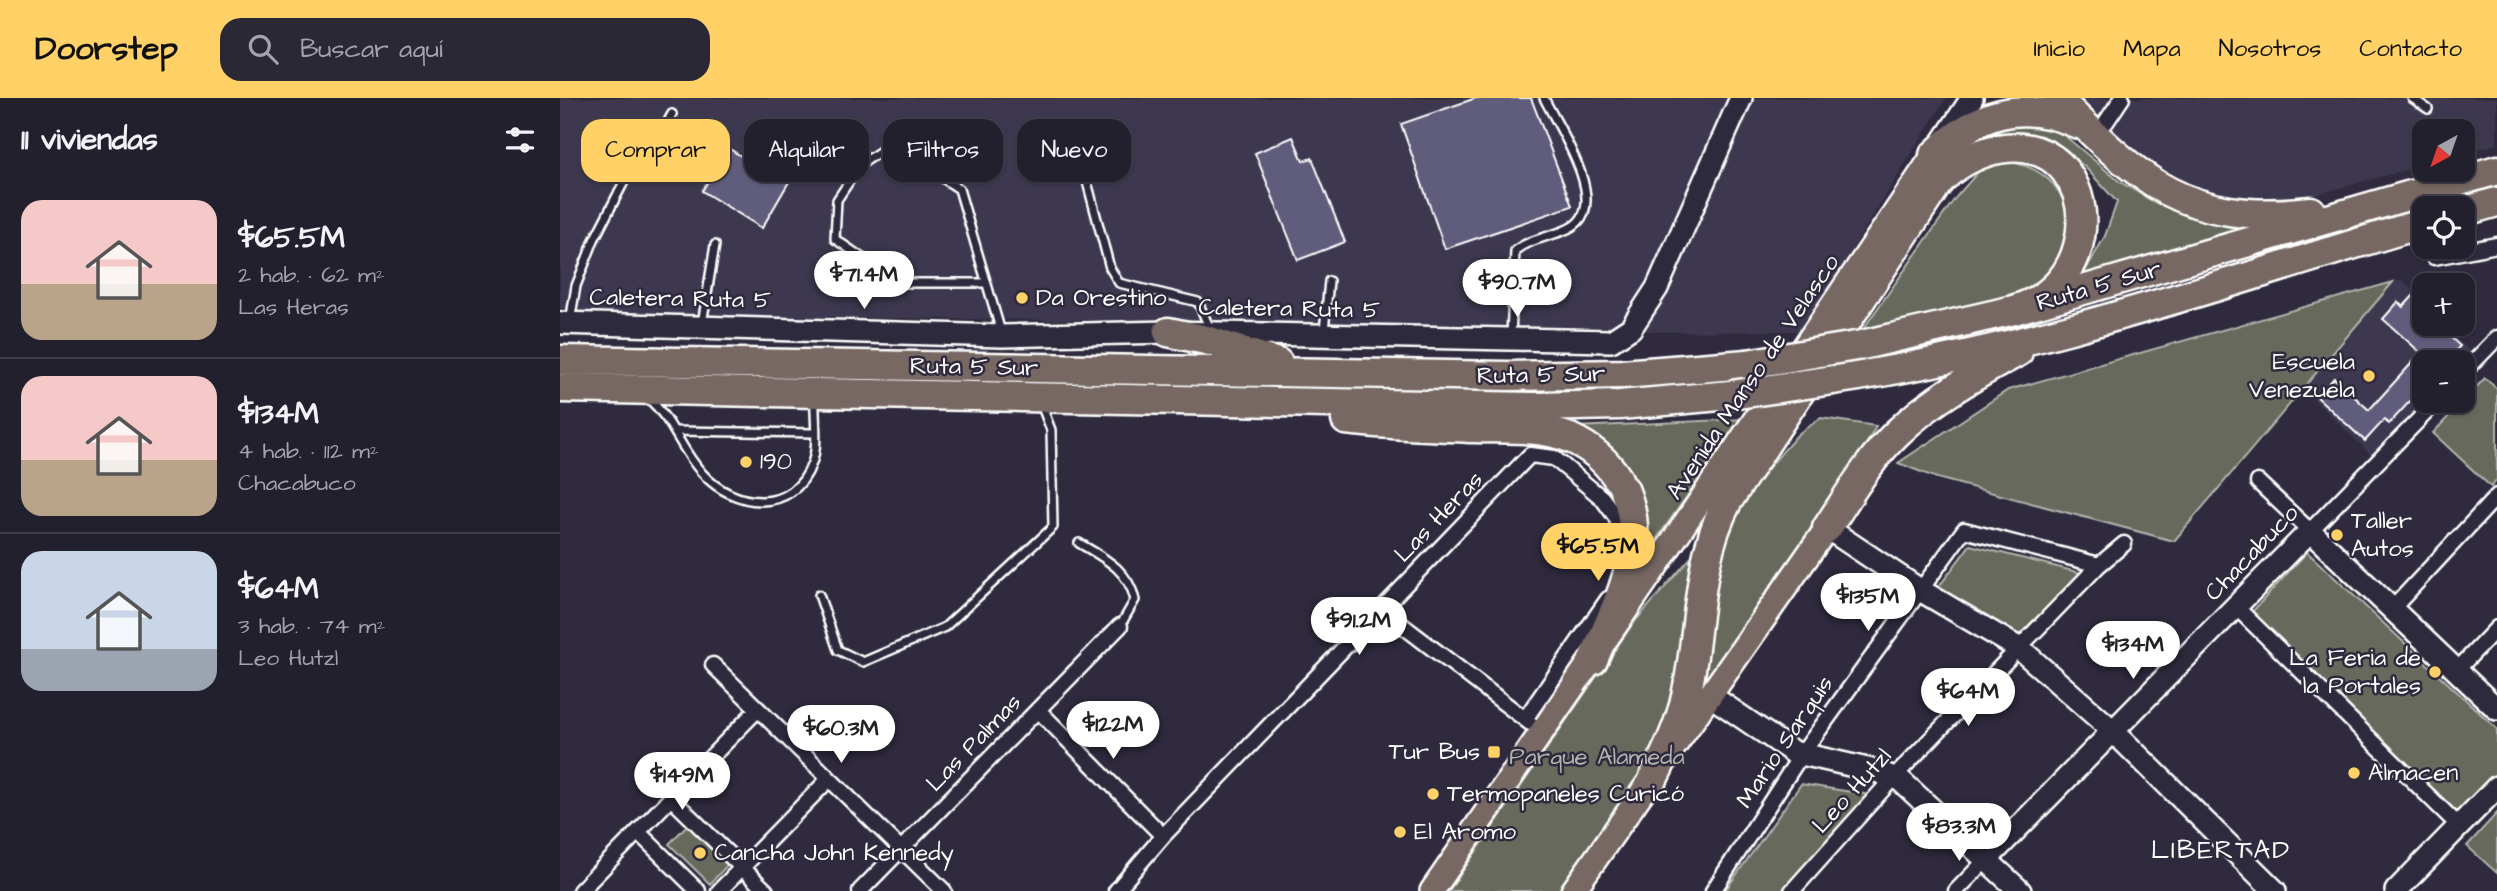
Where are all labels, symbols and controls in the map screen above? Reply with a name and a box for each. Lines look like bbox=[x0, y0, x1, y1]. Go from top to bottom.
search box bbox=[220, 18, 710, 81]
text: Doorstep bbox=[35, 26, 178, 72]
icon: search bbox=[244, 30, 282, 68]
text: Buscar aquí bbox=[300, 31, 443, 67]
text: Inicio bbox=[2033, 32, 2085, 66]
text: Mapa bbox=[2123, 32, 2181, 66]
text: Nosotros bbox=[2219, 32, 2321, 66]
text: Contacto bbox=[2359, 32, 2462, 66]
text: 11 viviendas bbox=[21, 119, 158, 161]
chip: Comprar bbox=[581, 119, 730, 182]
chip: Alquilar bbox=[744, 119, 869, 182]
chip: Filtros bbox=[883, 119, 1003, 182]
chip: Nuevo bbox=[1017, 119, 1131, 182]
north arrow bbox=[2412, 119, 2474, 182]
map controls bbox=[2412, 119, 2475, 413]
icon: filters bbox=[501, 121, 539, 159]
button: locate bbox=[2412, 196, 2475, 259]
text: $65.5M bbox=[238, 217, 345, 259]
icon: home bbox=[77, 228, 161, 312]
street label: Avenida Manso de Velasco bbox=[1658, 247, 1848, 506]
pin: $71.4M bbox=[807, 252, 921, 311]
street label: Ruta 5 Sur bbox=[2033, 252, 2165, 320]
text: $71.4M bbox=[830, 258, 898, 290]
text: 2 hab. · 62 m² bbox=[238, 259, 385, 291]
pin: $90.7M bbox=[1460, 260, 1574, 319]
text: $90.7M bbox=[1479, 266, 1555, 298]
button: + bbox=[2412, 273, 2475, 336]
street label: Caletera Ruta 5 bbox=[589, 280, 771, 318]
place label: Da Orestino bbox=[1036, 281, 1167, 315]
marker: Da Orestino bbox=[1014, 290, 1030, 306]
street label: Caletera Ruta 5 bbox=[1198, 290, 1380, 328]
text: Las Heras bbox=[238, 291, 349, 323]
place label: Escuela Venezuela bbox=[2249, 345, 2355, 407]
street label: Ruta 5 Sur bbox=[910, 349, 1038, 385]
button: − bbox=[2412, 350, 2475, 413]
street label: Ruta 5 Sur bbox=[1477, 357, 1605, 393]
marker: Escuela Venezuela bbox=[2361, 368, 2377, 384]
text: $134M bbox=[238, 393, 319, 435]
icon: home bbox=[77, 404, 161, 488]
text: 4 hab. · 112 m² bbox=[238, 435, 379, 467]
place label: 190 bbox=[760, 445, 792, 479]
marker: 190 bbox=[738, 454, 754, 470]
street label: Las Heras bbox=[1387, 464, 1491, 570]
text: Chacabuco bbox=[238, 467, 356, 499]
street label: Chacabuco bbox=[2197, 497, 2307, 609]
place label: Taller Autos bbox=[2351, 504, 2414, 566]
pin: $65.5M bbox=[1541, 524, 1655, 583]
marker: Taller Autos bbox=[2329, 527, 2345, 543]
text: $65.5M bbox=[1557, 530, 1639, 562]
text: $64M bbox=[238, 568, 319, 610]
pin: $135M bbox=[1819, 574, 1917, 633]
icon: home bbox=[77, 579, 161, 663]
text: $135M bbox=[1837, 580, 1899, 612]
pin: $91.2M bbox=[1302, 598, 1416, 657]
text: $91.2M bbox=[1327, 604, 1391, 636]
text: 3 hab. · 74 m² bbox=[238, 610, 385, 642]
pin: $134M bbox=[2084, 622, 2182, 681]
text: $134M bbox=[2102, 628, 2164, 660]
place label: La Feria de la Portales bbox=[2289, 641, 2421, 703]
text: Leo Hutzl bbox=[238, 642, 338, 674]
marker: La Feria de la Portales bbox=[2427, 664, 2443, 680]
pin: $64M bbox=[1927, 668, 2009, 728]
street label: Mario Sarquis bbox=[1728, 669, 1842, 815]
text: $64M bbox=[1937, 675, 1999, 707]
street label: Las Palmas bbox=[918, 686, 1030, 800]
pin: $122M bbox=[1064, 702, 1162, 761]
pin: $60.3M bbox=[784, 706, 898, 765]
text: $122M bbox=[1082, 708, 1144, 740]
text: $60.3M bbox=[803, 712, 879, 744]
place label: Tur Bus bbox=[1389, 735, 1480, 769]
park label: Parque Alameda bbox=[1509, 740, 1685, 774]
street label: Leo Hutzl bbox=[1804, 741, 1900, 841]
marker: Tur Bus bbox=[1486, 744, 1502, 760]
pin: $149M bbox=[633, 752, 731, 812]
place label: Almacen bbox=[2368, 756, 2458, 790]
text: $149M bbox=[650, 759, 714, 791]
marker: Almacen bbox=[2346, 765, 2362, 781]
place label: Termopaneles Curicó bbox=[1447, 777, 1685, 811]
marker: Termopaneles Curicó bbox=[1425, 786, 1441, 802]
pin: $83.3M bbox=[1902, 804, 2016, 863]
text: $83.3M bbox=[1922, 810, 1996, 842]
place label: El Aromo bbox=[1414, 815, 1516, 849]
marker: El Aromo bbox=[1392, 824, 1408, 840]
district label: LIBERTAD bbox=[2151, 832, 2291, 868]
place label: Cancha John Kennedy bbox=[714, 836, 954, 871]
marker: Cancha John Kennedy bbox=[692, 845, 708, 861]

